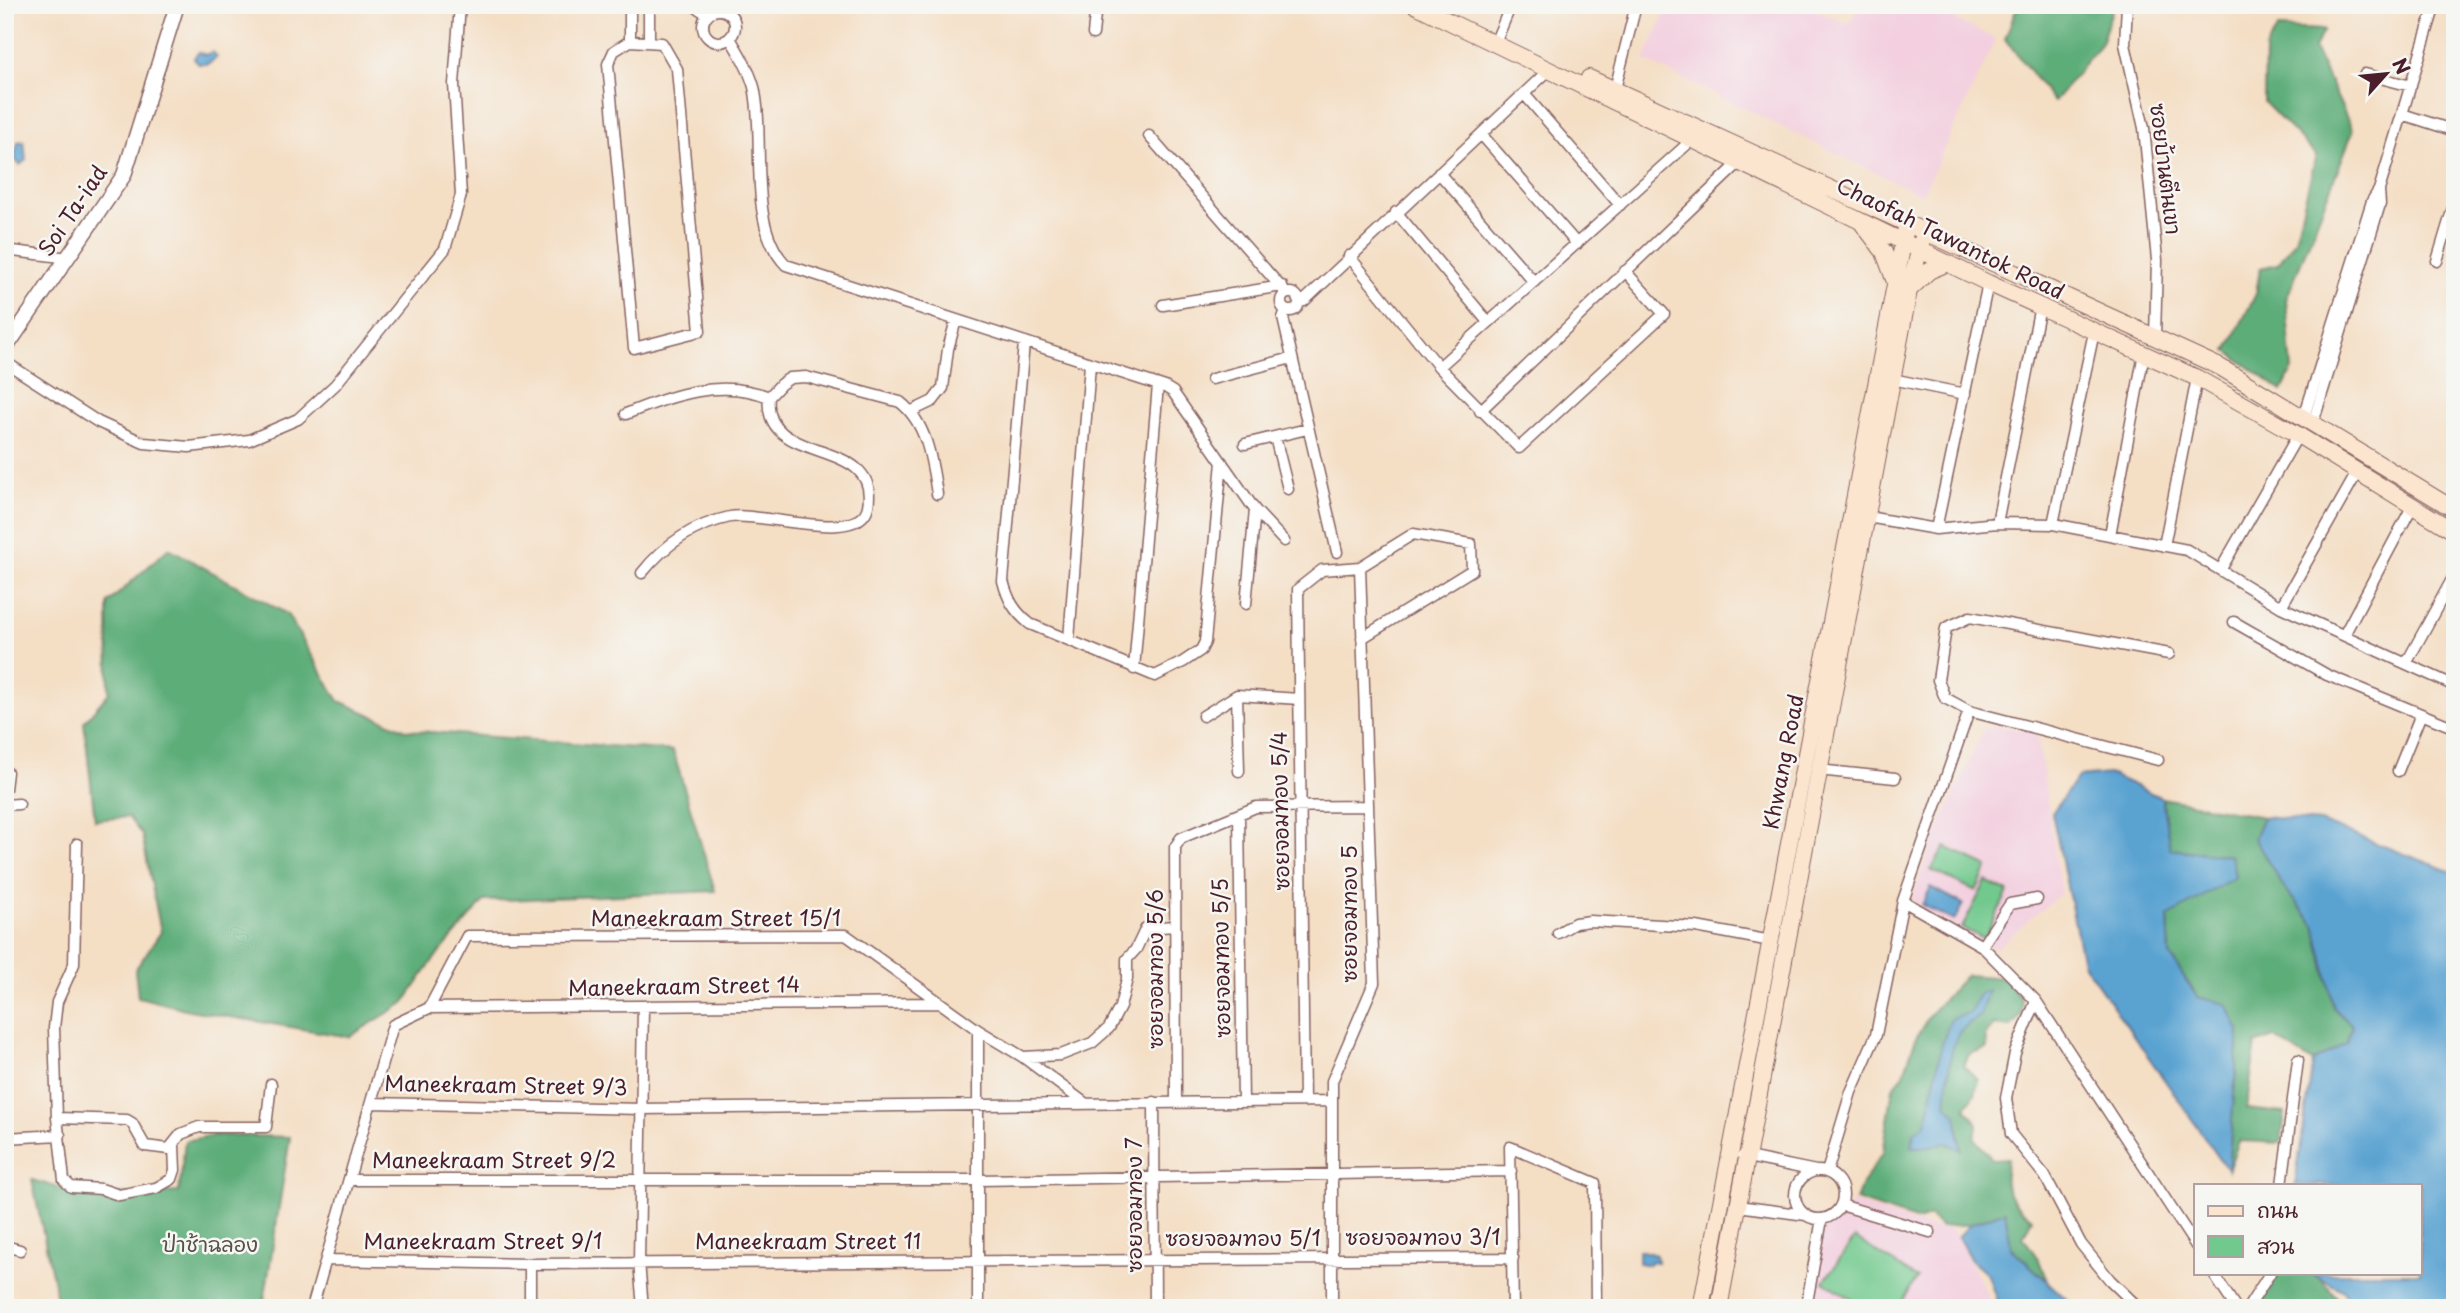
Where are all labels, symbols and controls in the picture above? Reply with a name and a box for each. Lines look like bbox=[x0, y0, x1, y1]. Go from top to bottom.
north arrow bbox=[2352, 38, 2422, 108]
text: N bbox=[2386, 53, 2418, 79]
street label: ซอยบ้านตีนเขา bbox=[2143, 101, 2191, 236]
street label: Soi Ta-iad bbox=[29, 158, 114, 262]
street label: Chaofah Tawantok Road bbox=[1831, 168, 2070, 306]
street label: Khwang Road bbox=[1753, 691, 1811, 832]
street label: ซอยจอมทอง 5/4 bbox=[1262, 731, 1296, 891]
street label: ซอยจอมทอง 5 bbox=[1332, 845, 1364, 983]
street label: ซอยจอมทอง 5/5 bbox=[1203, 878, 1237, 1038]
street label: ซอยจอมทอง 5/6 bbox=[1138, 889, 1170, 1049]
street label: Maneekraam Street 15/1 bbox=[591, 901, 841, 933]
street label: Maneekraam Street 14 bbox=[568, 967, 800, 1003]
street label: Maneekraam Street 9/3 bbox=[384, 1066, 628, 1102]
street label: ซอยจอมทอง 7 bbox=[1117, 1137, 1149, 1273]
street label: Maneekraam Street 9/2 bbox=[372, 1143, 616, 1175]
legend bbox=[2194, 1184, 2422, 1274]
text: ถนน bbox=[2257, 1193, 2298, 1225]
street label: ซอยจอมทอง 3/1 bbox=[1345, 1220, 1501, 1252]
street label: ซอยจอมทอง 5/1 bbox=[1165, 1221, 1321, 1253]
street label: Maneekraam Street 9/1 bbox=[364, 1224, 602, 1256]
street label: Maneekraam Street 11 bbox=[695, 1224, 921, 1256]
park label: ป่าช้าฉลอง bbox=[162, 1227, 258, 1259]
text: สวน bbox=[2257, 1229, 2294, 1261]

